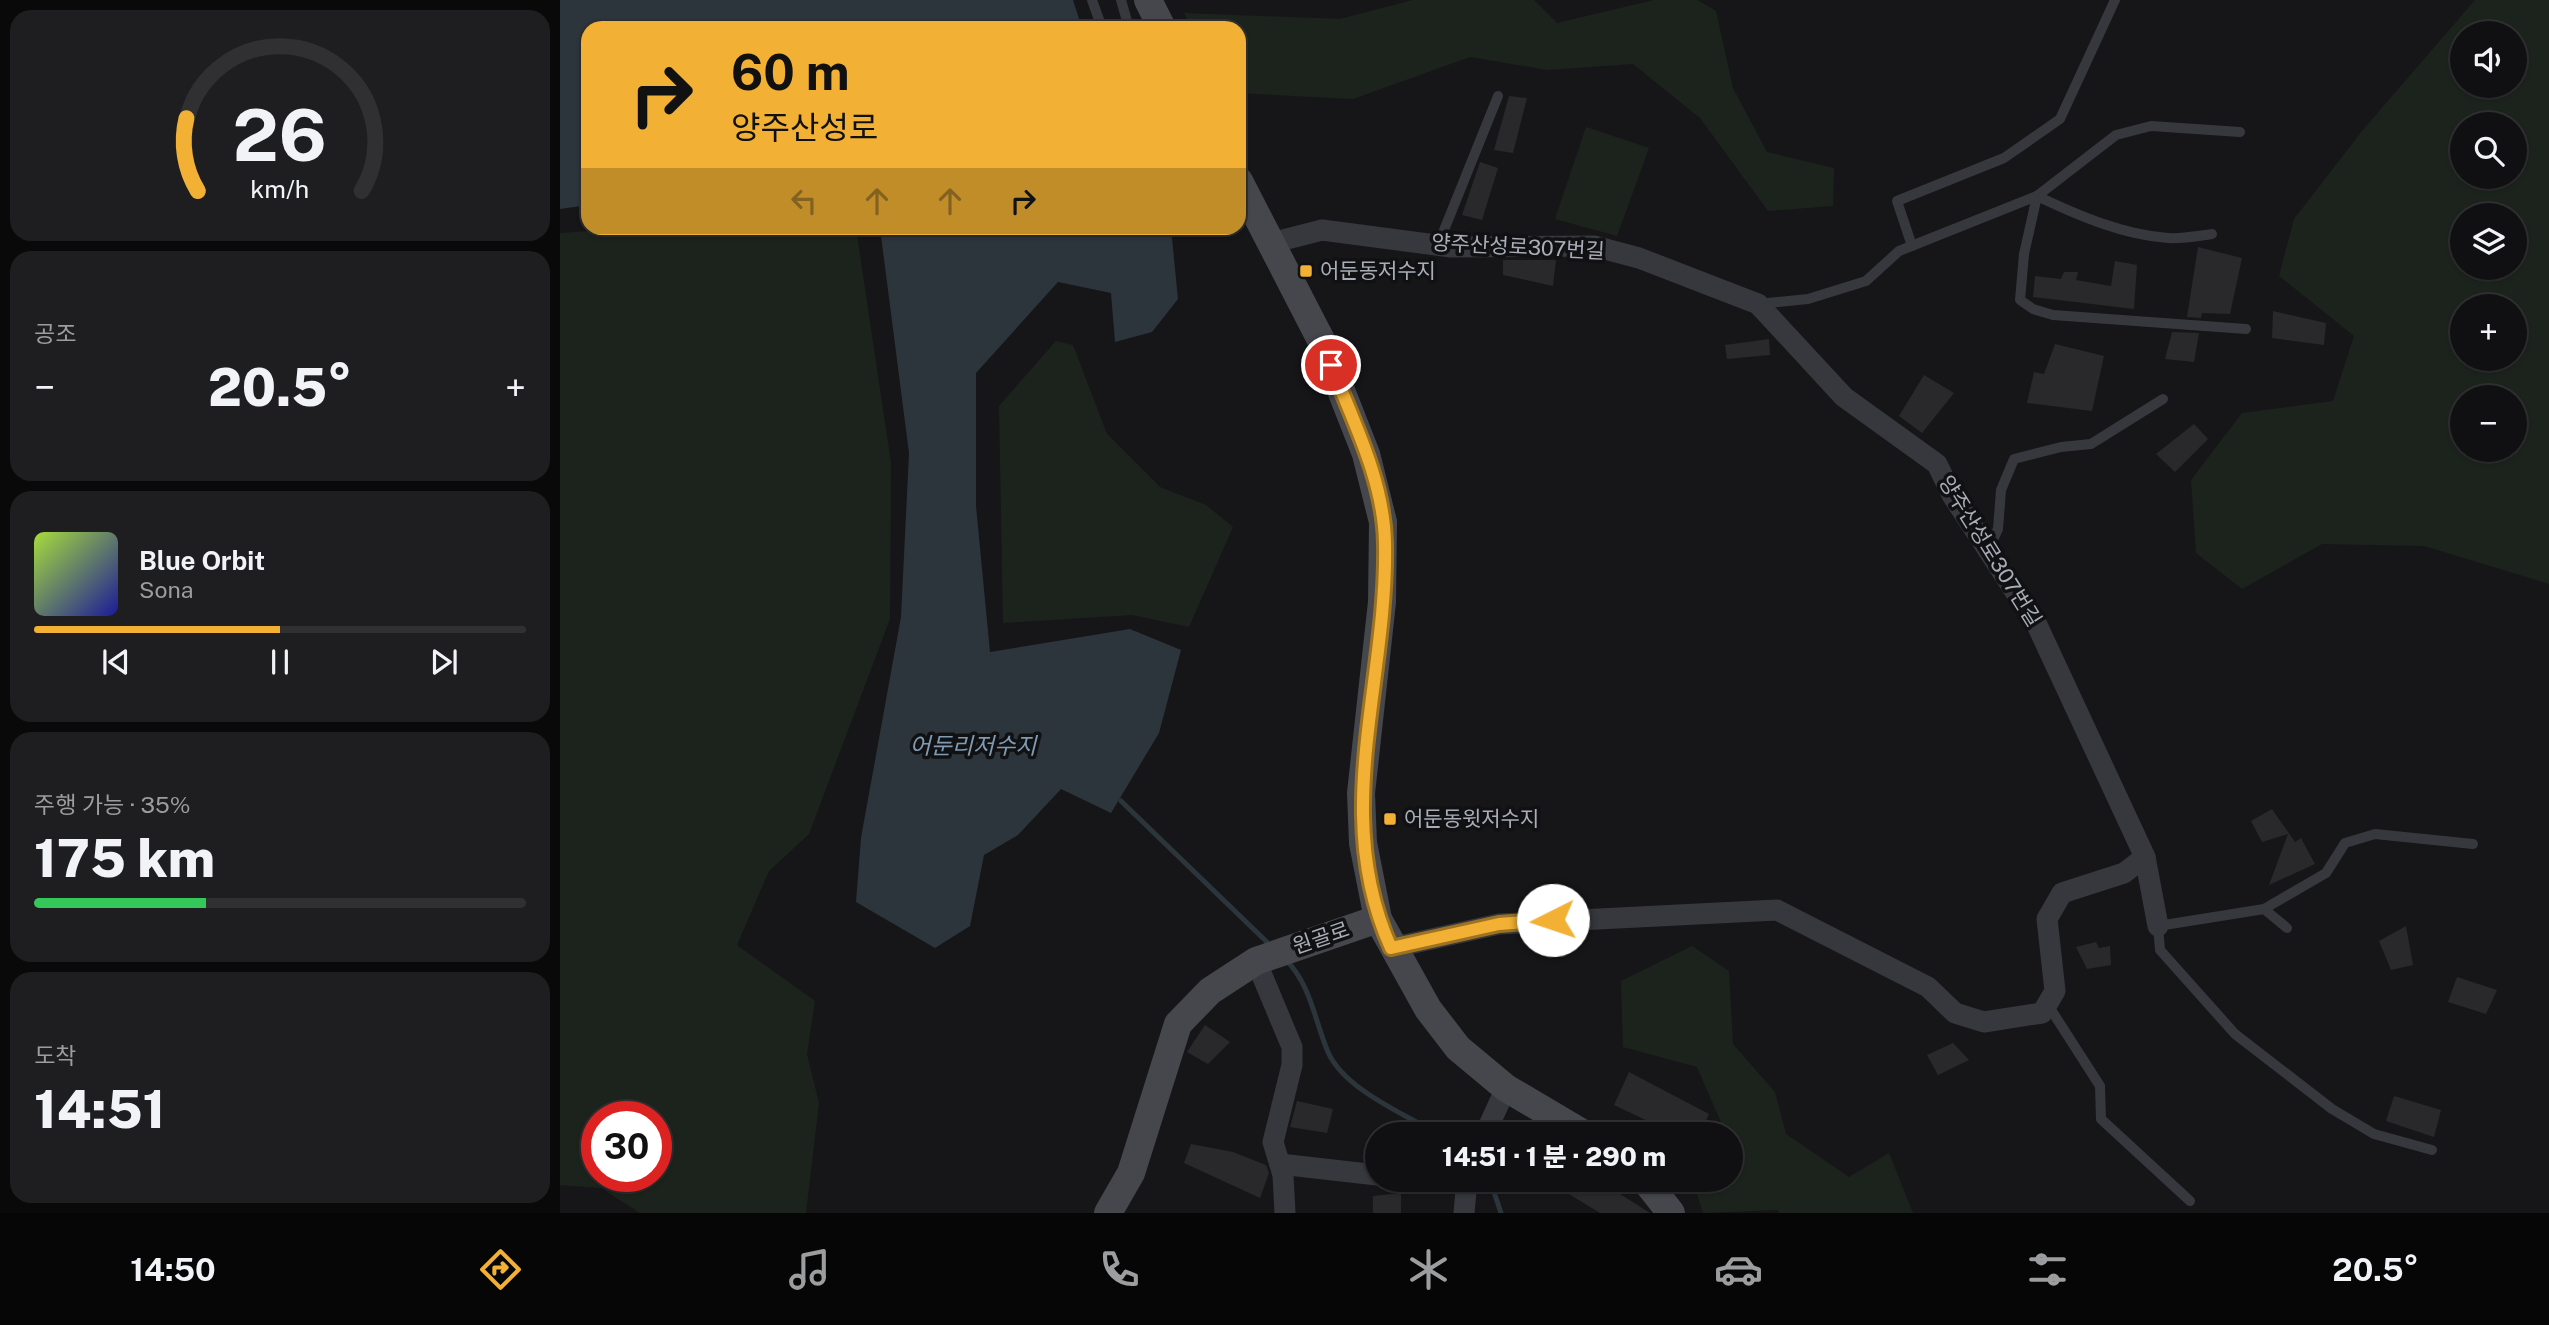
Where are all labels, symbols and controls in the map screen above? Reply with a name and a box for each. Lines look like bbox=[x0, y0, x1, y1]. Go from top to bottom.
map controls bbox=[2450, 21, 2527, 462]
button: sound bbox=[2450, 21, 2527, 98]
text: 60 m bbox=[731, 43, 850, 101]
icon: right bbox=[616, 49, 707, 140]
text: 26 bbox=[233, 93, 327, 178]
text: 양주산성로 bbox=[731, 109, 878, 146]
button: search bbox=[2450, 112, 2527, 189]
text: km/h bbox=[251, 174, 309, 204]
icon: left bbox=[785, 182, 823, 220]
icon: ahead bbox=[858, 182, 896, 220]
icon: ahead bbox=[931, 182, 969, 220]
icon: right bbox=[1004, 182, 1042, 220]
button: layers bbox=[2450, 203, 2527, 280]
street label: 양주산성로307번길 bbox=[1431, 229, 1605, 264]
place label: 어둔동저수지 bbox=[1320, 258, 1436, 283]
marker: 어둔동저수지 bbox=[1298, 263, 1314, 279]
button: + bbox=[2450, 294, 2527, 371]
text: 공조 bbox=[34, 320, 76, 347]
pin bbox=[1301, 335, 1361, 395]
icon: arrive bbox=[1312, 346, 1350, 384]
text: 20.5° bbox=[208, 357, 352, 418]
text: − bbox=[34, 365, 55, 410]
text: + bbox=[505, 365, 526, 410]
button: − bbox=[2450, 385, 2527, 462]
street label: 양주산성로307번길 bbox=[1934, 471, 2047, 631]
text: Blue Orbit bbox=[139, 545, 265, 576]
text: Sona bbox=[139, 576, 193, 603]
icon: previous bbox=[97, 643, 135, 681]
icon: pause bbox=[261, 643, 299, 681]
icon: next bbox=[425, 643, 463, 681]
water label: 어둔리저수지 bbox=[910, 732, 1038, 759]
text: 주행 가능 · 35% bbox=[34, 791, 191, 818]
place label: 어둔동윗저수지 bbox=[1404, 806, 1539, 831]
marker: 어둔동윗저수지 bbox=[1382, 811, 1398, 827]
text: 175 km bbox=[34, 828, 215, 889]
position arrow bbox=[1516, 883, 1590, 957]
street label: 원골로 bbox=[1289, 916, 1352, 959]
text: 도착 bbox=[34, 1042, 76, 1069]
text: 14:51 bbox=[34, 1079, 165, 1140]
speed limit sign: 30 bbox=[581, 1101, 672, 1192]
text: 14:51 · 1 분 · 290 m bbox=[1442, 1141, 1666, 1172]
icon: directions bbox=[476, 1245, 525, 1294]
icon: music bbox=[785, 1245, 834, 1294]
icon: phone bbox=[1095, 1245, 1144, 1294]
icon: climate bbox=[1404, 1245, 1453, 1294]
icon: car bbox=[1714, 1245, 1763, 1294]
icon: filters bbox=[2023, 1245, 2072, 1294]
text: 14:50 bbox=[130, 1251, 216, 1288]
text: 20.5° bbox=[2332, 1251, 2419, 1288]

